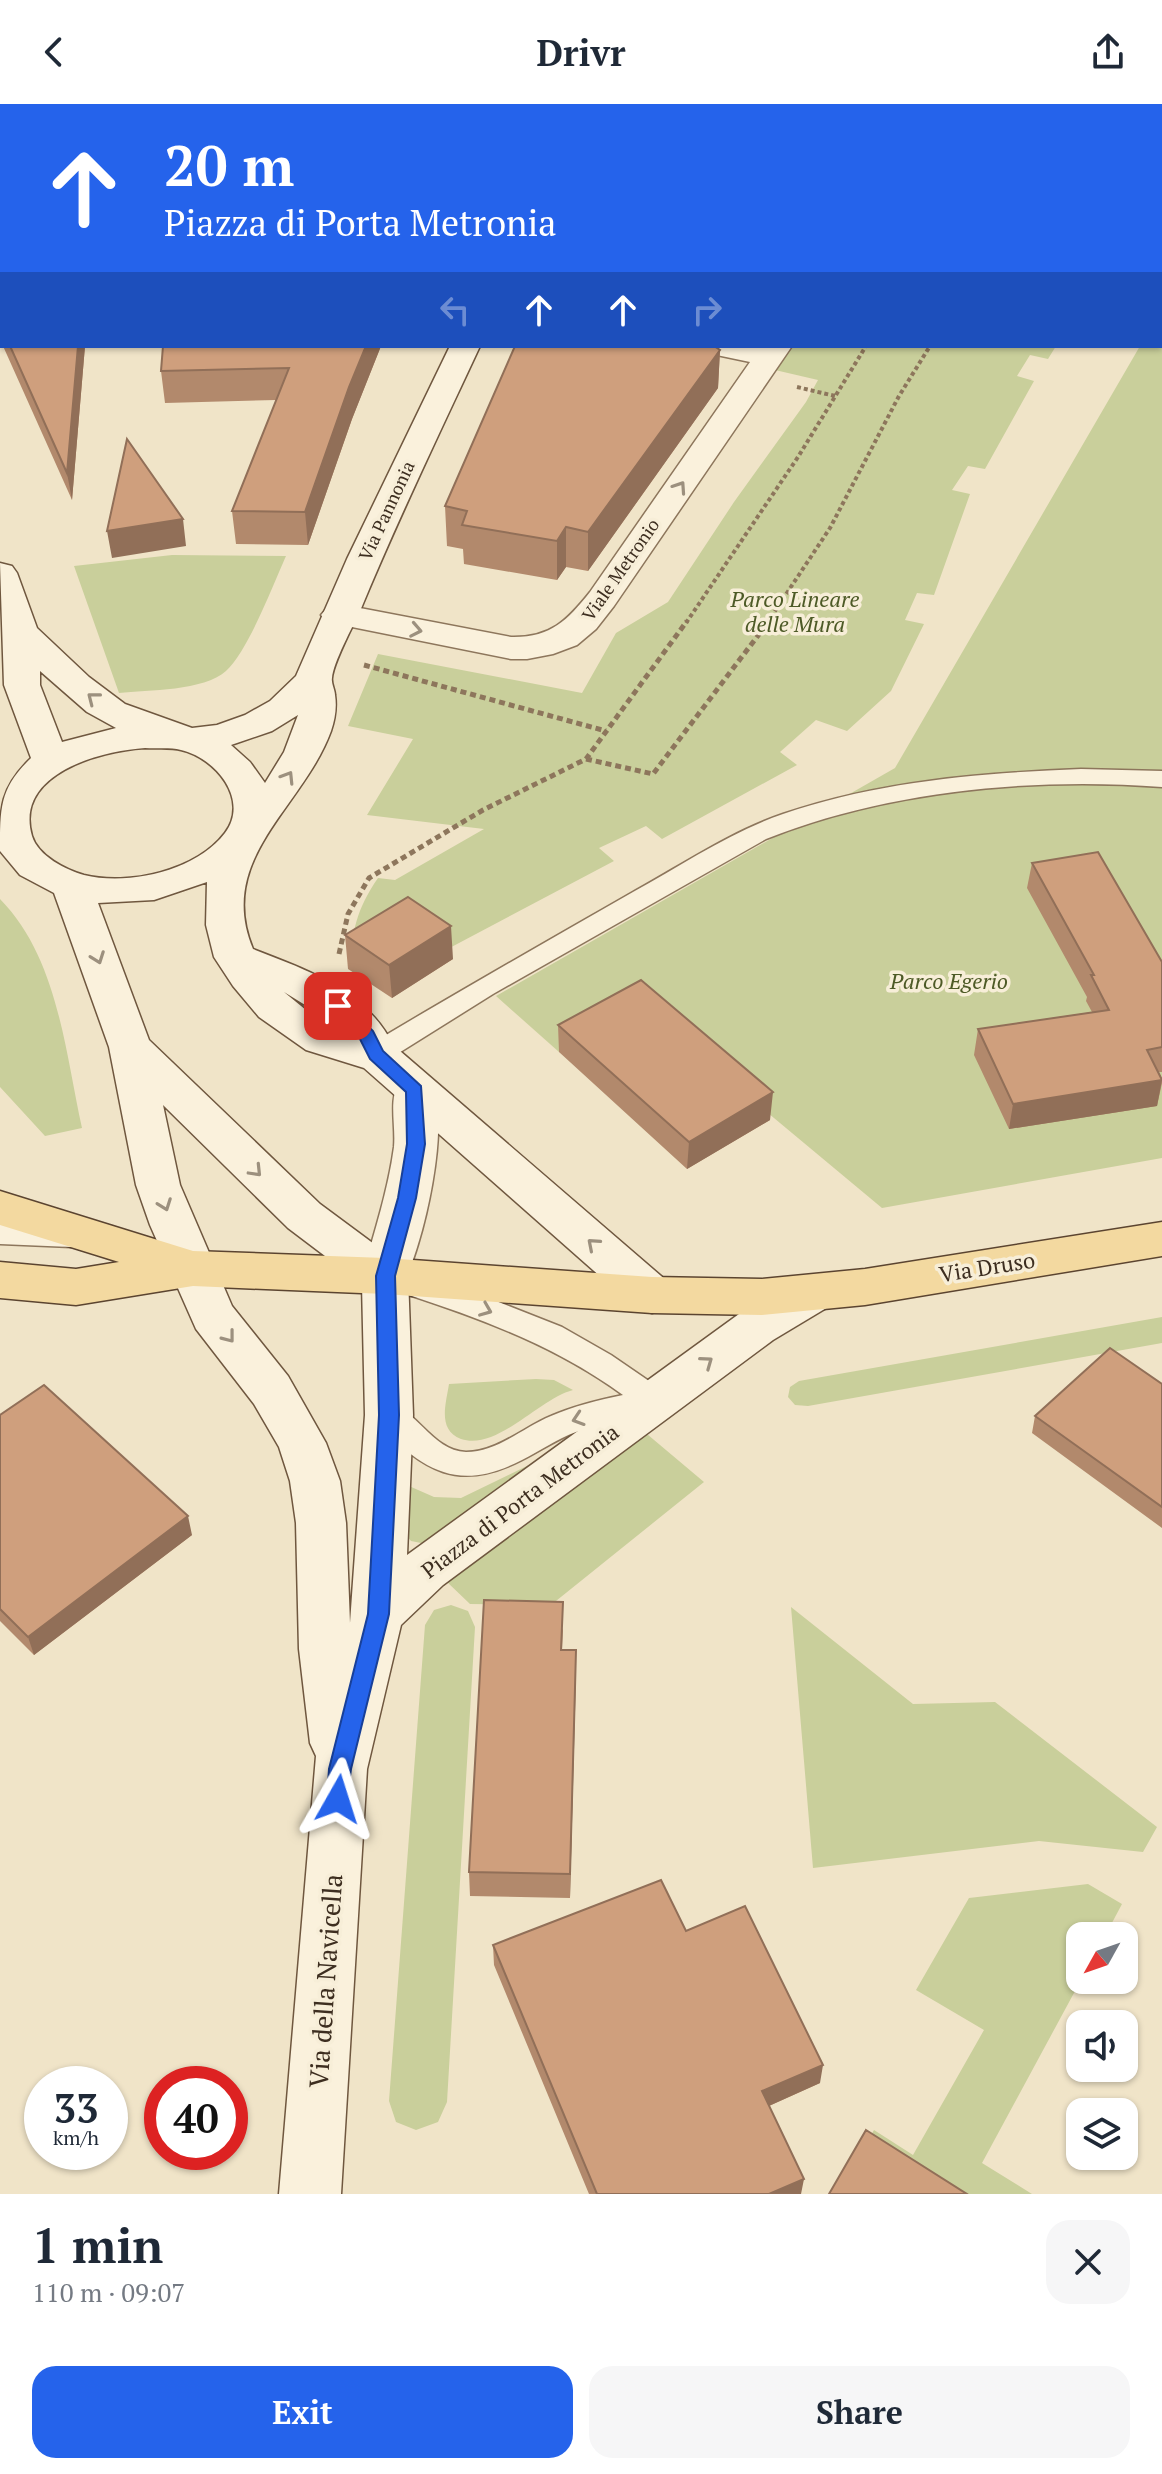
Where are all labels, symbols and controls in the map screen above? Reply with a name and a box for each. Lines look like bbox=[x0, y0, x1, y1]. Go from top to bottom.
text: Drivr bbox=[537, 29, 625, 76]
icon: back bbox=[32, 30, 76, 74]
icon: share bbox=[1086, 30, 1130, 74]
text: 20 m bbox=[164, 128, 294, 202]
icon: ahead bbox=[32, 136, 136, 240]
text: Piazza di Porta Metronia bbox=[164, 199, 556, 246]
icon: left bbox=[433, 288, 477, 332]
icon: ahead bbox=[517, 288, 561, 332]
icon: ahead bbox=[601, 288, 645, 332]
icon: right bbox=[685, 288, 729, 332]
street label: Via Pannonia bbox=[352, 457, 420, 564]
one-way arrow bbox=[670, 481, 685, 495]
street label: Viale Metronio bbox=[576, 513, 664, 625]
park label: Parco Lineare delle Mura bbox=[729, 584, 860, 638]
one-way arrow bbox=[409, 620, 423, 637]
one-way arrow bbox=[87, 694, 102, 708]
one-way arrow bbox=[278, 772, 293, 786]
one-way arrow bbox=[88, 950, 105, 964]
park label: Parco Egerio bbox=[889, 966, 1008, 995]
pin bbox=[304, 972, 372, 1040]
icon: arrive bbox=[316, 984, 360, 1028]
one-way arrow bbox=[247, 1162, 261, 1176]
one-way arrow bbox=[156, 1197, 172, 1211]
one-way arrow bbox=[588, 1239, 603, 1254]
street label: Via Druso bbox=[937, 1245, 1037, 1288]
one-way arrow bbox=[478, 1300, 492, 1317]
one-way arrow bbox=[219, 1328, 233, 1343]
one-way arrow bbox=[698, 1357, 713, 1372]
one-way arrow bbox=[572, 1410, 586, 1426]
street label: Piazza di Porta Metronia bbox=[415, 1417, 624, 1584]
position arrow bbox=[296, 1757, 380, 1841]
street label: Via della Navicella bbox=[301, 1873, 349, 2089]
north arrow bbox=[1066, 1922, 1138, 1994]
map controls bbox=[1066, 1922, 1138, 2170]
button: sound bbox=[1066, 2010, 1138, 2082]
speed limit sign: 40 bbox=[144, 2066, 248, 2170]
text: 33 bbox=[53, 2081, 99, 2134]
button: layers bbox=[1066, 2098, 1138, 2170]
text: km/h bbox=[53, 2124, 99, 2151]
text: 1 min bbox=[32, 2213, 163, 2277]
button: close bbox=[1046, 2220, 1130, 2304]
text: 110 m · 09:07 bbox=[32, 2275, 185, 2309]
button: Exit bbox=[32, 2366, 573, 2458]
button: Share bbox=[589, 2366, 1130, 2458]

